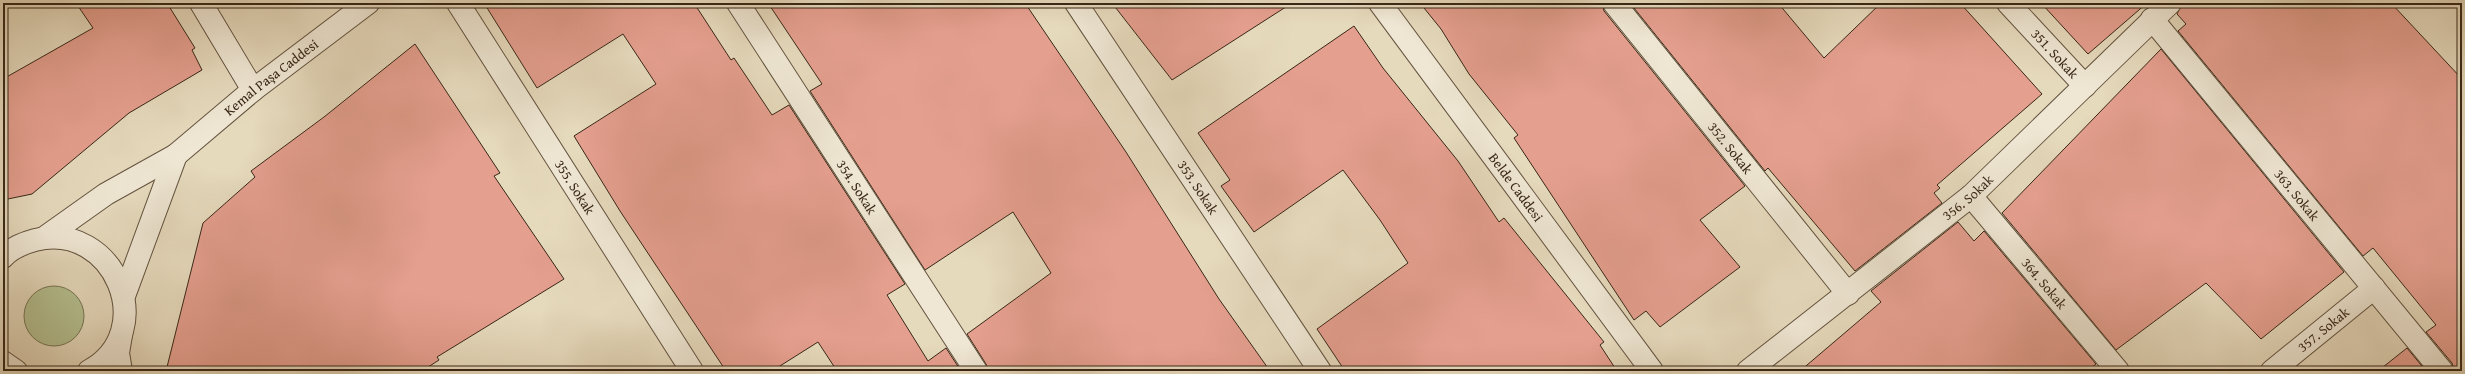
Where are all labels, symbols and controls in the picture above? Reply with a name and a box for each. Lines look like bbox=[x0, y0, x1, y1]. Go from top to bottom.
street label: 351. Sokak bbox=[2027, 24, 2084, 84]
street label: Kemal Paşa Caddesi bbox=[220, 34, 322, 120]
street label: 352. Sokak bbox=[1703, 118, 1758, 179]
street label: Belde Caddesi bbox=[1484, 149, 1548, 226]
street label: 355. Sokak bbox=[550, 156, 600, 219]
street label: 354. Sokak bbox=[832, 156, 883, 219]
street label: 353. Sokak bbox=[1173, 156, 1224, 219]
street label: 363. Sokak bbox=[2270, 165, 2325, 226]
street label: 356. Sokak bbox=[1938, 169, 1998, 225]
street label: 364. Sokak bbox=[2017, 253, 2072, 314]
street label: 357. Sokak bbox=[2293, 302, 2354, 357]

